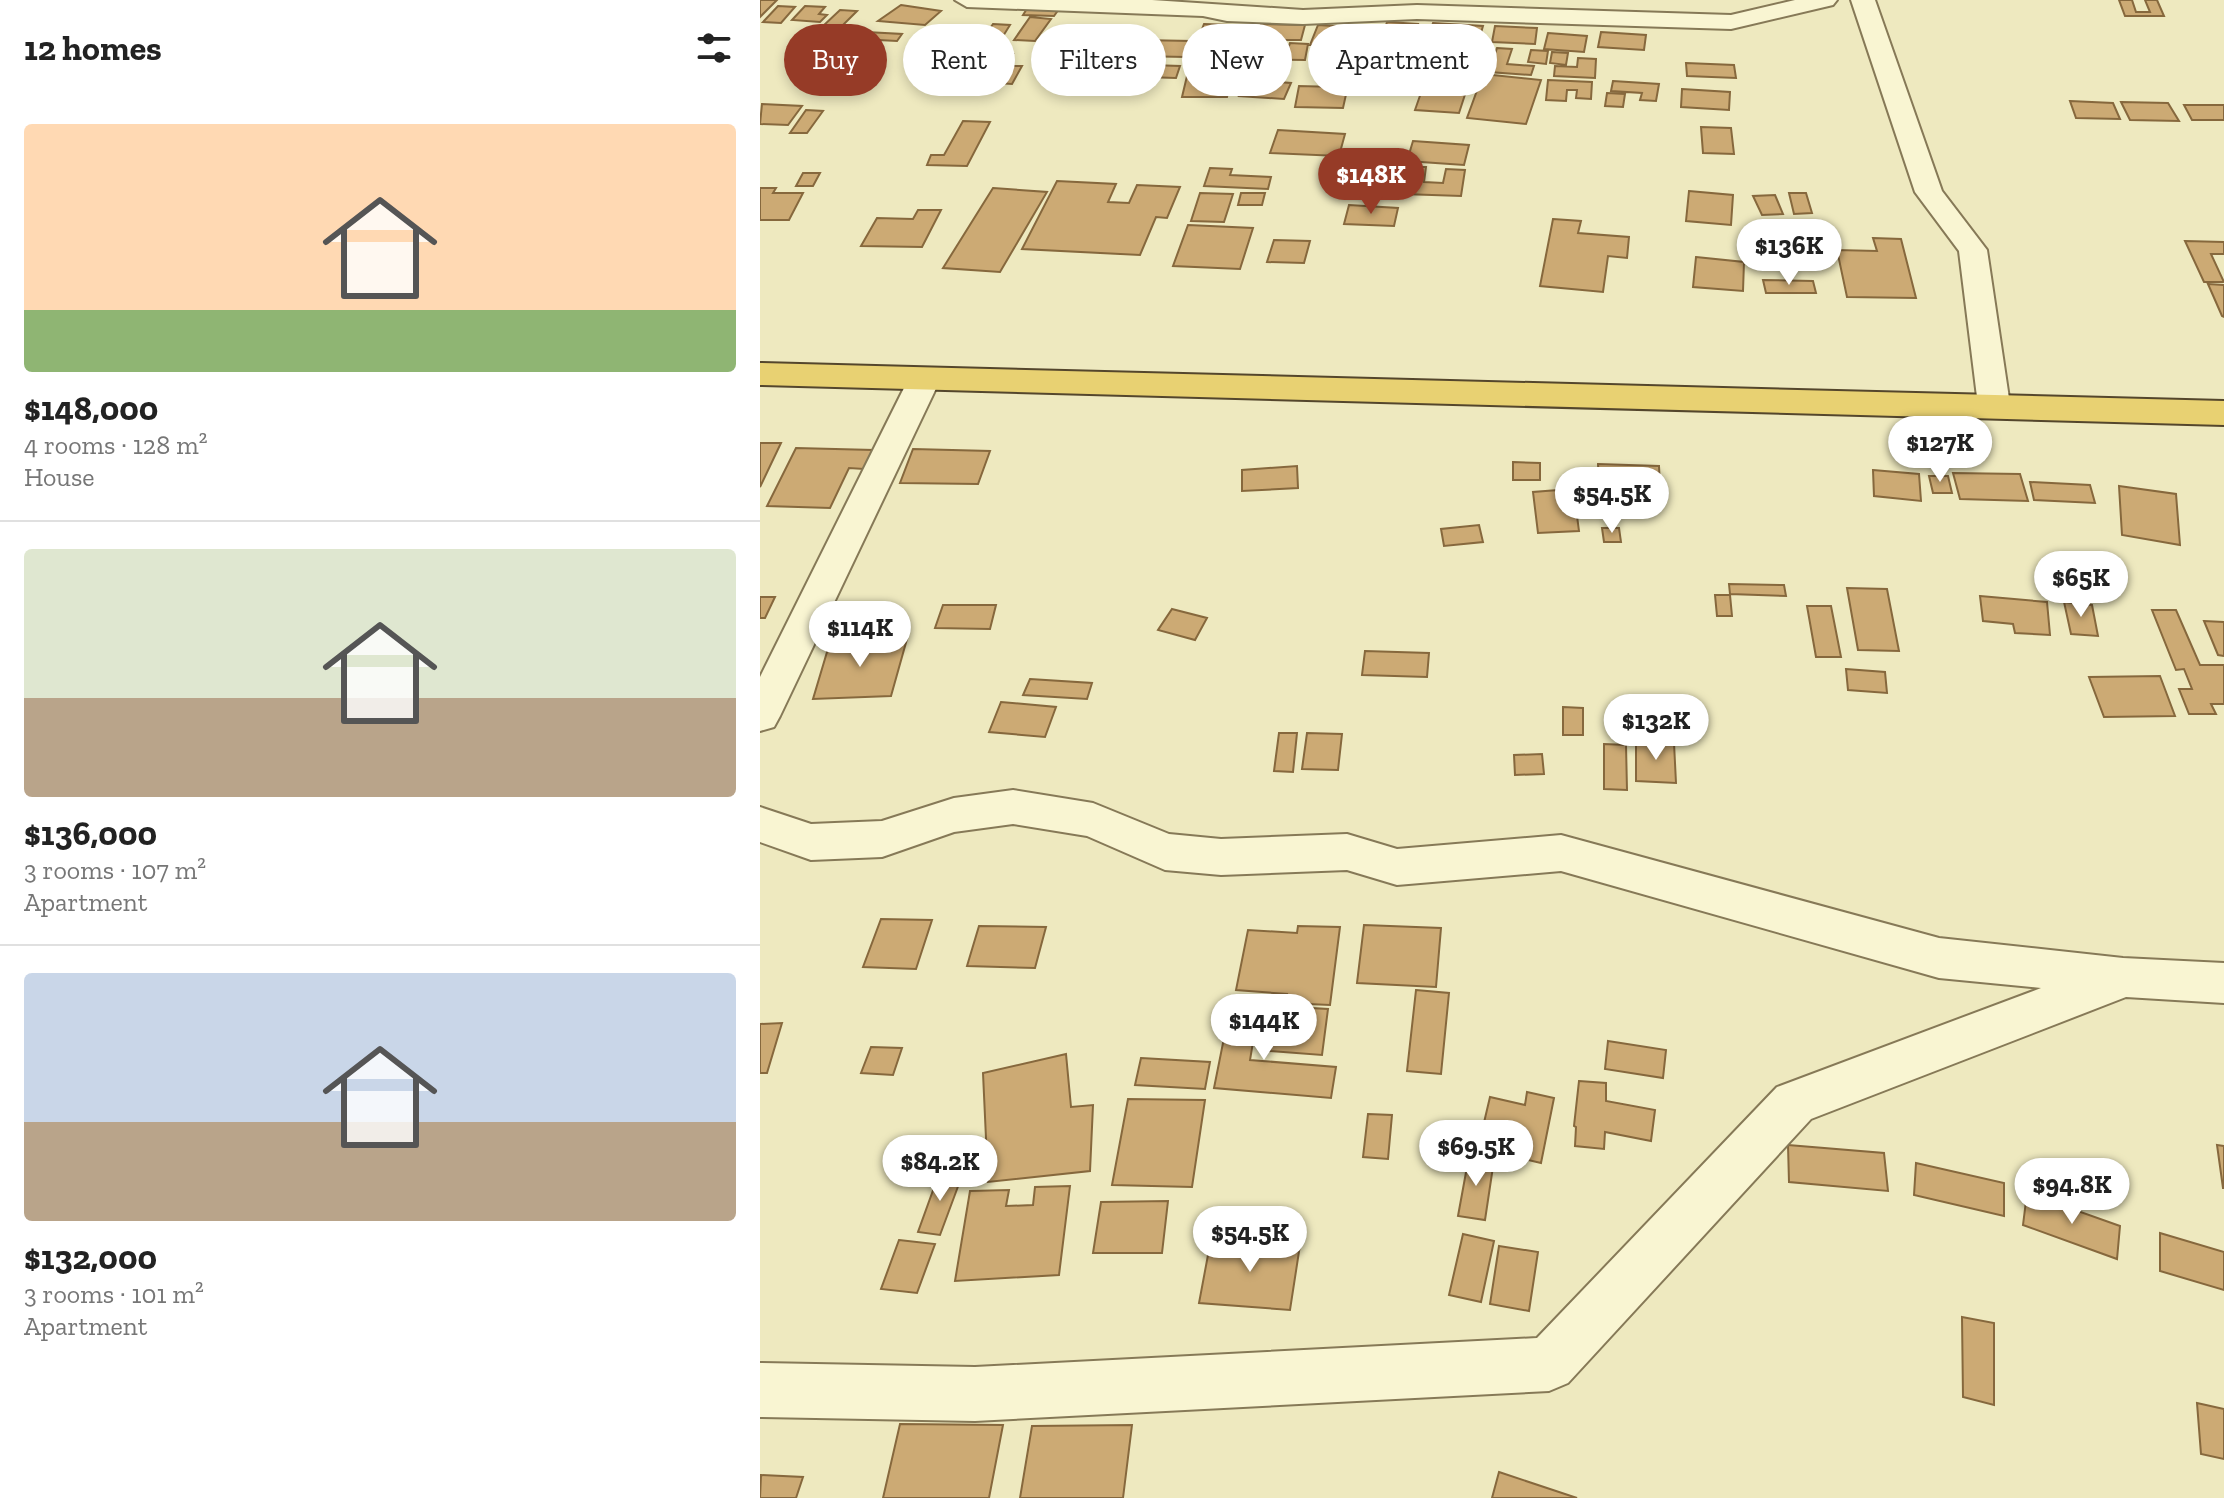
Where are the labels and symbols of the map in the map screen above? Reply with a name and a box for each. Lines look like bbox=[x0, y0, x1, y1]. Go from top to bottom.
pin: $148K bbox=[1315, 148, 1427, 216]
pin: $136K bbox=[1733, 219, 1845, 287]
pin: $127K bbox=[1884, 416, 1996, 484]
pin: $54.5K bbox=[1547, 467, 1677, 535]
pin: $65K bbox=[2034, 551, 2128, 619]
pin: $114K bbox=[804, 601, 916, 669]
pin: $132K bbox=[1600, 694, 1712, 762]
pin: $144K bbox=[1208, 994, 1320, 1062]
pin: $69.5K bbox=[1411, 1120, 1541, 1188]
pin: $84.2K bbox=[875, 1135, 1005, 1203]
pin: $94.8K bbox=[2007, 1158, 2137, 1226]
pin: $54.5K bbox=[1185, 1206, 1315, 1274]

